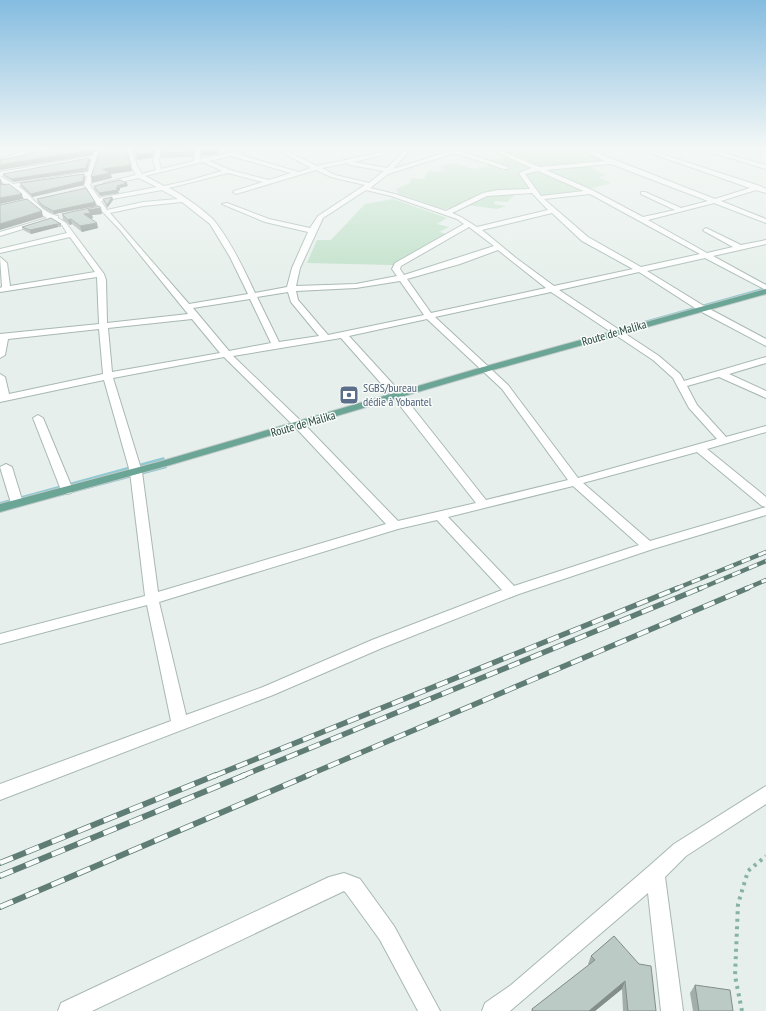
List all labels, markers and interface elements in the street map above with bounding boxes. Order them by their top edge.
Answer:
street label: Route de Malika [580,316,648,349]
place label: SGBS/bureau dédie à Yobantel [363,380,432,409]
bank icon: SGBS/bureau dédie à Yobantel [338,384,360,406]
street label: Route de Malika [269,407,337,440]

